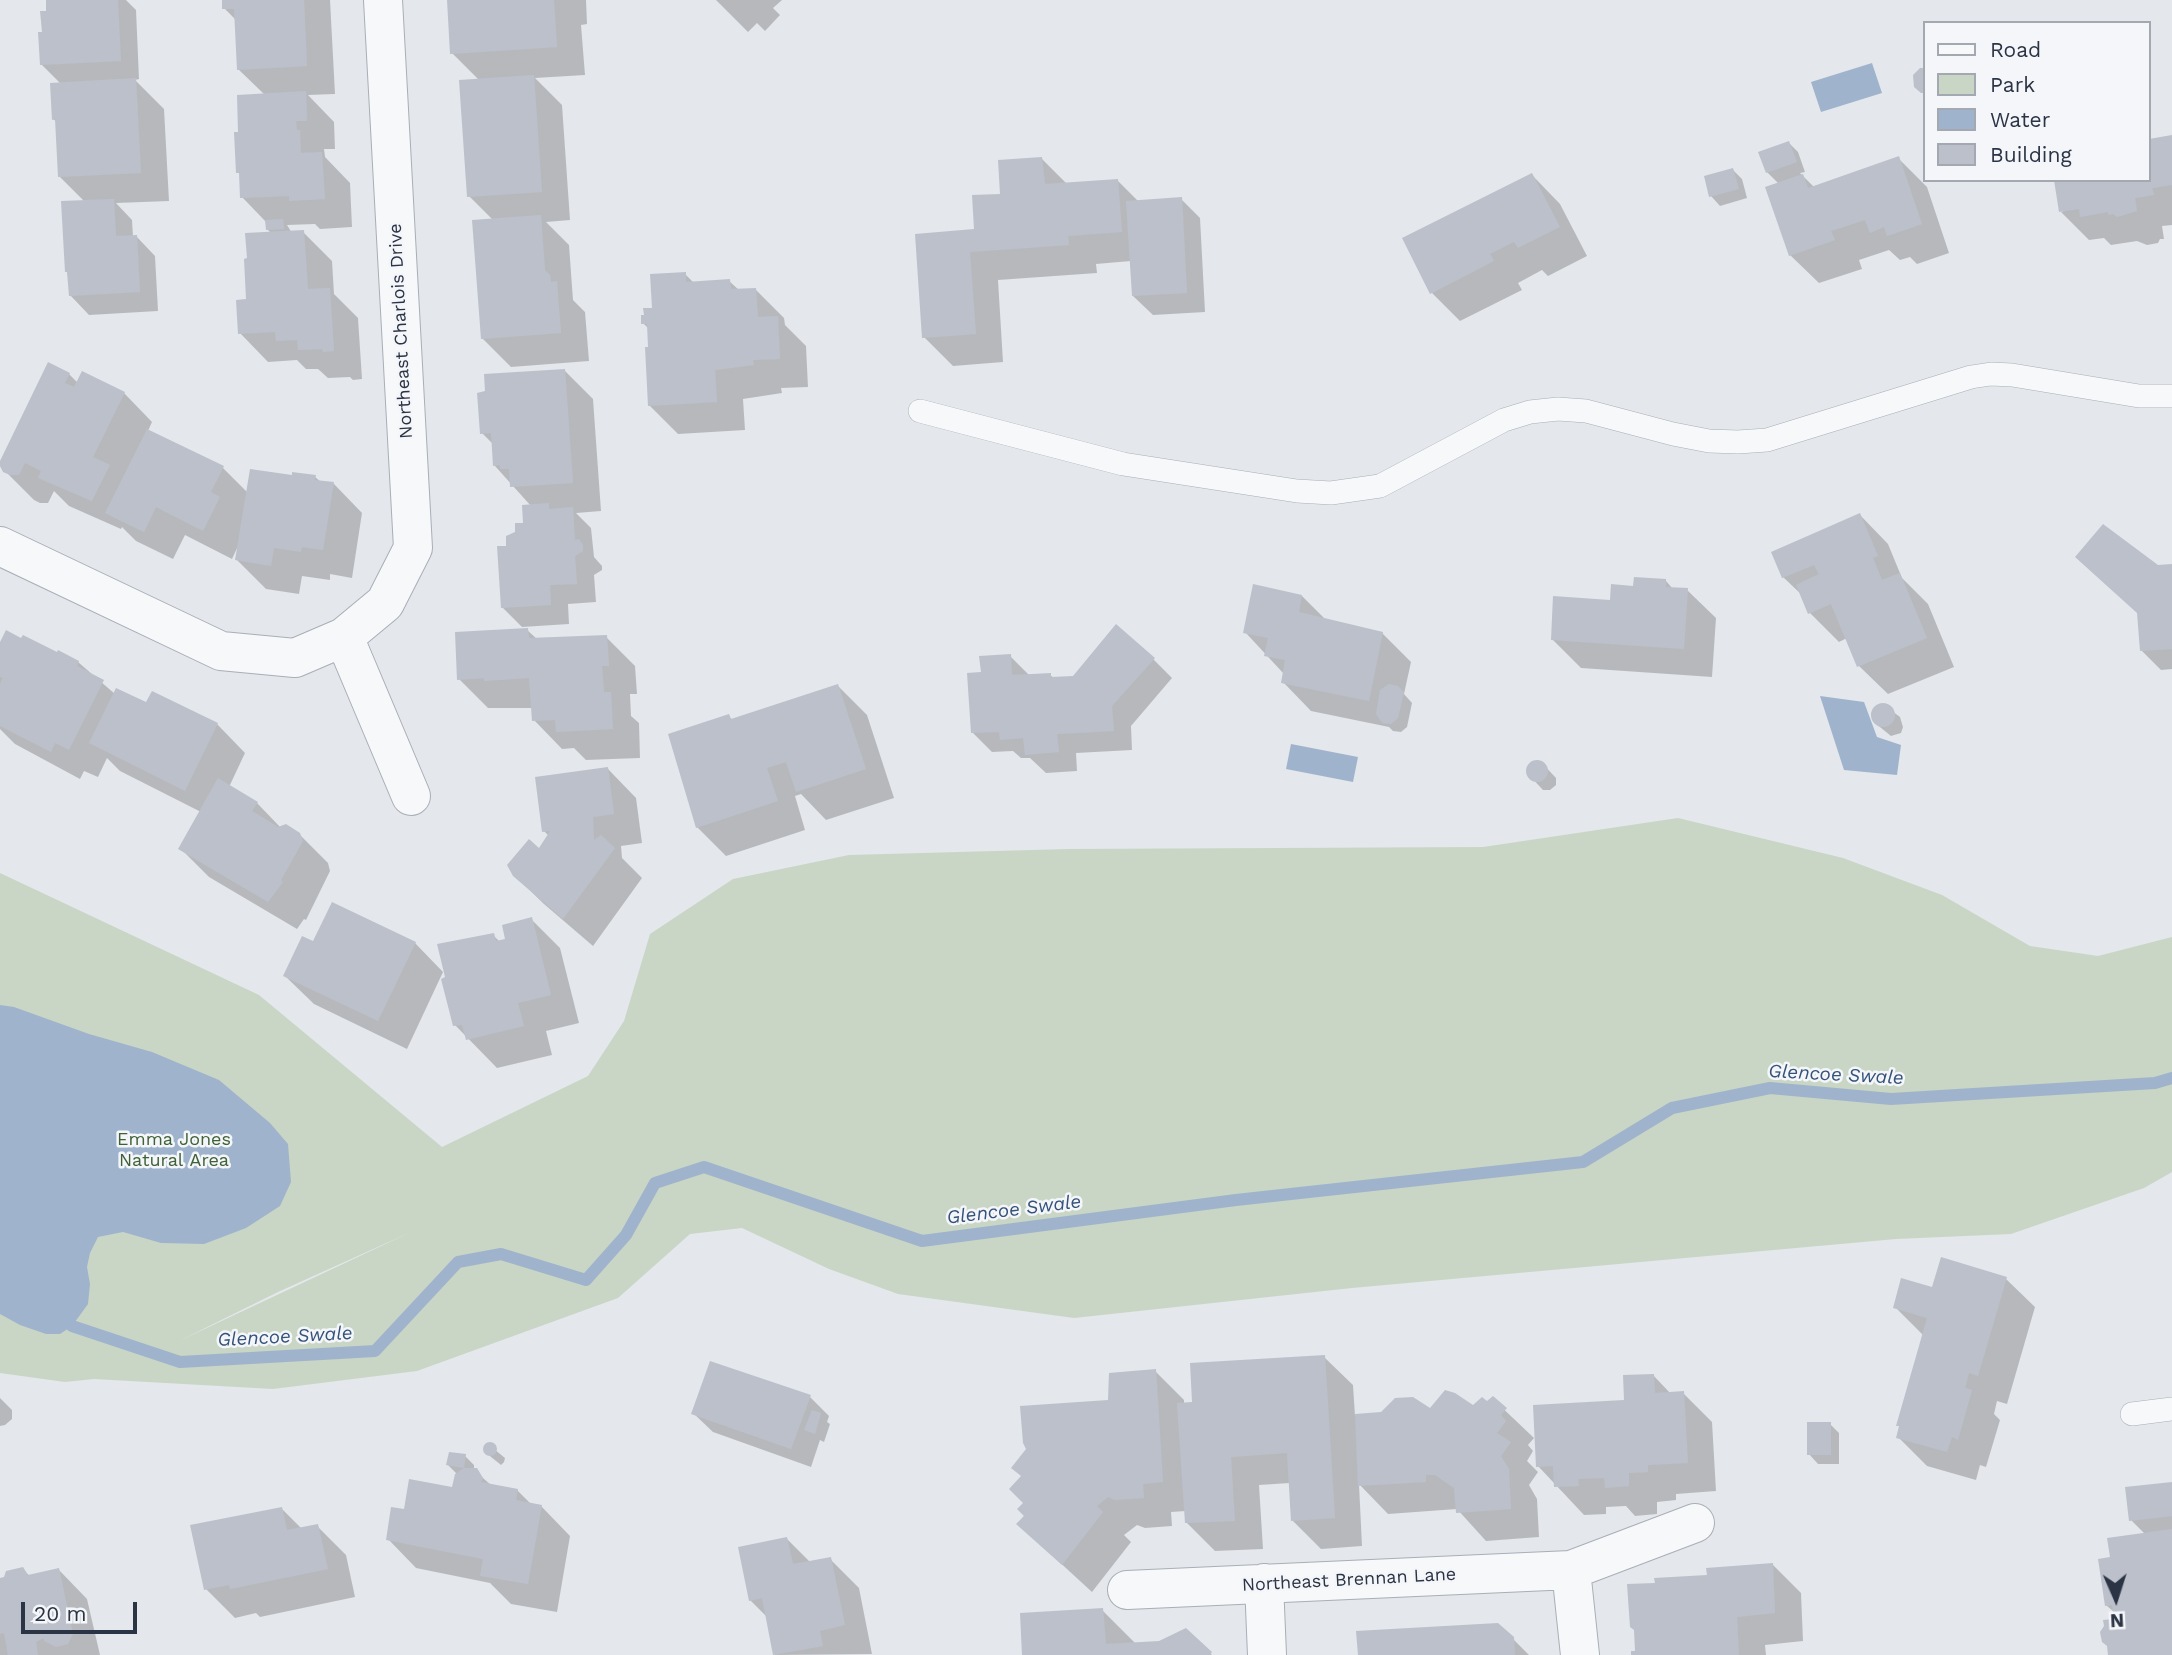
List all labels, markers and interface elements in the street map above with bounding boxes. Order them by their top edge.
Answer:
legend [1924,21,2151,182]
text: Road [1990,37,2041,62]
text: Park [1990,72,2035,97]
text: Water [1990,107,2050,132]
text: Building [1990,142,2072,167]
street label: Northeast Charlois Drive [385,223,417,439]
water label: Glencoe Swale [1768,1060,1904,1090]
park label: Emma Jones Natural Area [117,1129,231,1172]
water label: Glencoe Swale [945,1190,1083,1230]
water label: Glencoe Swale [217,1322,353,1352]
street label: Northeast Brennan Lane [1241,1564,1457,1596]
north arrow [2081,1564,2151,1634]
scale bar [24,1588,140,1632]
text: 20 m [34,1601,86,1626]
text: N [2109,1609,2125,1632]

